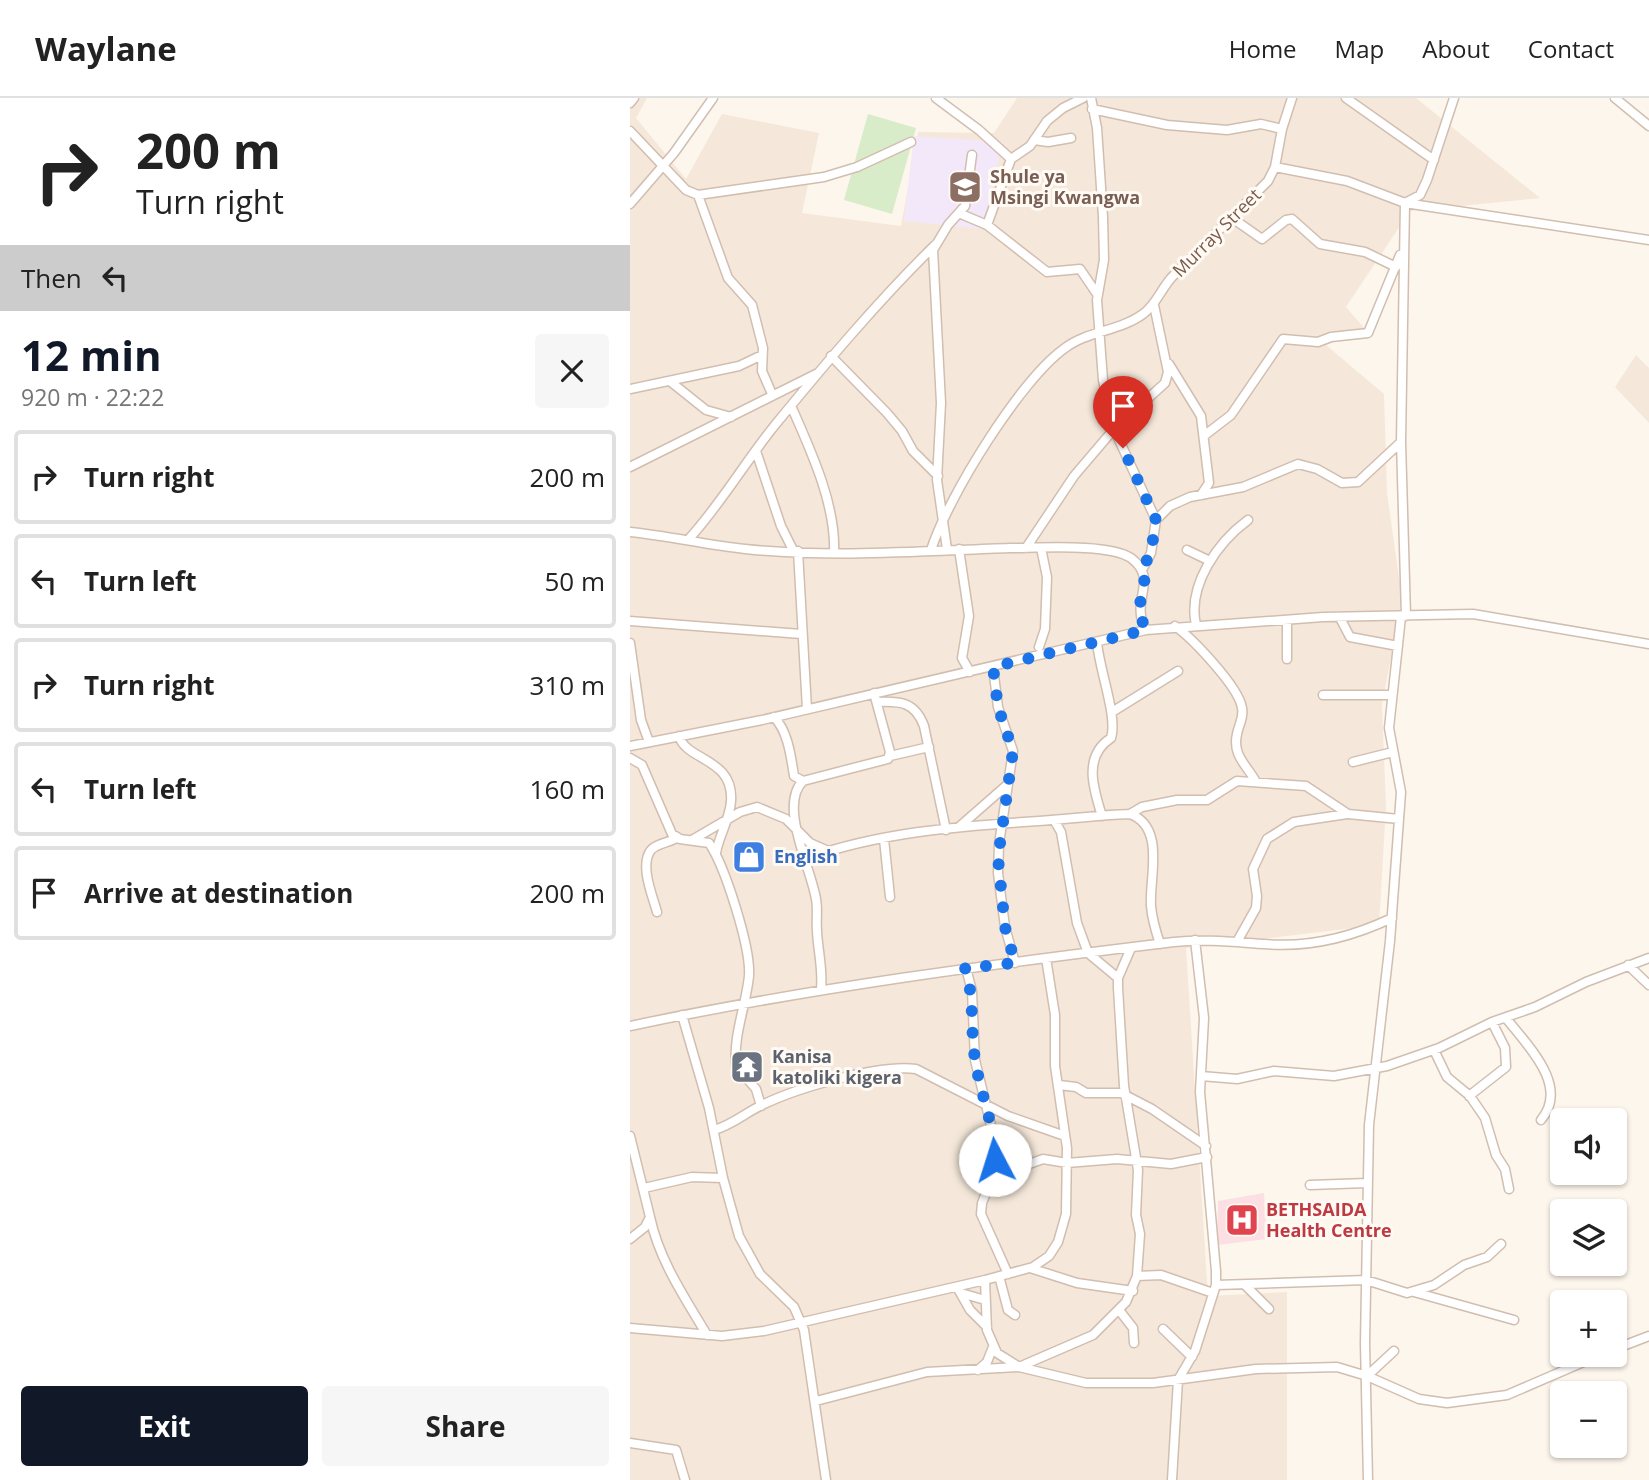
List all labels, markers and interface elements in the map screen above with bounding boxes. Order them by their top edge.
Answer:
text: Waylane [35,26,177,71]
text: Home [1229,32,1297,65]
text: Map [1335,32,1384,65]
text: About [1422,32,1490,65]
text: Contact [1528,32,1614,65]
text: 200 m [136,117,281,183]
icon: right [21,126,112,217]
place label: Shule ya Msingi Kwangwa [990,164,1140,209]
school or university icon: Shule ya Msingi Kwangwa [946,168,984,206]
text: Turn right [136,180,284,223]
street label: Murray Street [1167,183,1266,282]
icon: left [96,259,134,297]
text: Then [21,260,82,296]
text: 12 min [21,326,162,383]
button: close [535,334,609,408]
pin [1093,376,1153,448]
text: 920 m · 22:22 [21,381,164,413]
icon: arrive [1104,387,1142,425]
icon: right [25,458,63,496]
text: Turn right [84,459,215,495]
text: 200 m [530,459,605,495]
icon: left [25,562,63,600]
text: Turn left [84,563,196,599]
text: 50 m [544,563,605,599]
icon: right [25,666,63,704]
text: Turn right [84,667,215,703]
text: 310 m [530,667,605,703]
icon: left [25,770,63,808]
text: Turn left [84,771,196,807]
text: 160 m [530,771,605,807]
shop icon: English [730,838,768,876]
place label: English [774,844,838,868]
icon: arrive [25,874,63,912]
text: Arrive at destination [84,875,353,911]
text: 200 m [530,875,605,911]
place label: Kanisa katoliki kigera [772,1044,902,1089]
temple icon: Kanisa katoliki kigera [728,1048,766,1086]
map controls [1550,1108,1627,1458]
button: sound [1550,1108,1627,1185]
position arrow [958,1123,1032,1197]
place label: BETHSAIDA Health Centre [1266,1197,1392,1242]
button: layers [1550,1199,1627,1276]
hospital icon: BETHSAIDA Health Centre [1223,1201,1261,1239]
button: + [1550,1290,1627,1367]
button: − [1550,1381,1627,1458]
button: Exit [21,1386,308,1466]
button: Share [322,1386,609,1466]

